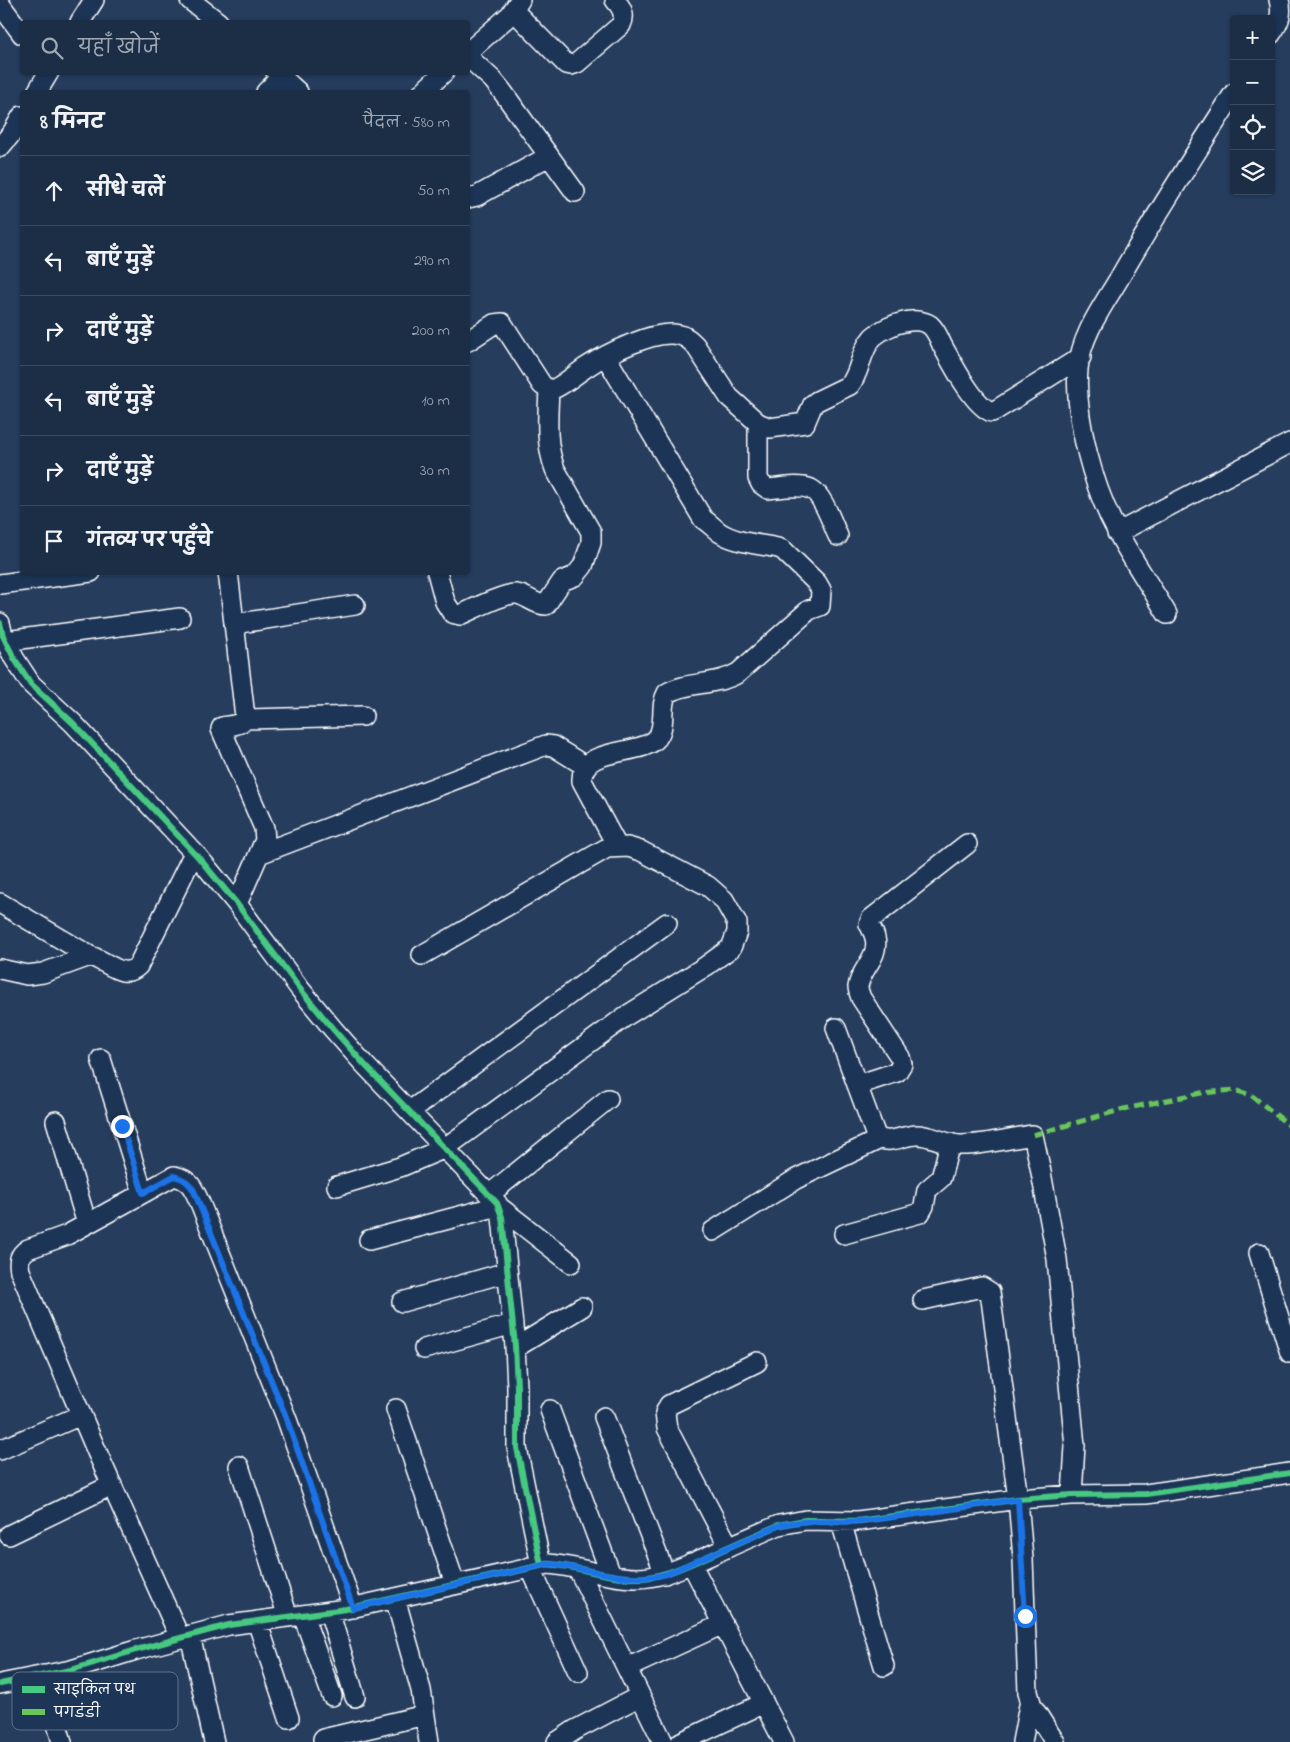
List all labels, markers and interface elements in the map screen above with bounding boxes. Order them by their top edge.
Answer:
map controls [1230,15,1275,195]
button: + [1230,15,1275,60]
search box [20,20,470,75]
icon: search [38,34,66,62]
text: यहाँ खोजें [78,35,160,62]
button: − [1230,60,1275,105]
button: locate [1230,105,1275,150]
text: 8 मिनट [40,108,104,138]
text: पैदल · 580 m [363,111,450,135]
button: layers [1230,150,1275,195]
icon: ahead [40,177,68,205]
text: सीधे चलें [87,178,165,205]
text: 50 m [418,179,450,203]
icon: left [40,247,68,275]
text: बाएँ मुड़ें [87,248,154,275]
text: 290 m [414,249,450,273]
icon: right [40,317,68,345]
text: दाएँ मुड़ें [87,318,153,345]
text: 200 m [412,319,450,343]
icon: left [40,387,68,415]
text: बाएँ मुड़ें [87,388,154,415]
text: 10 m [422,389,450,413]
icon: right [40,457,68,485]
text: दाएँ मुड़ें [87,458,153,485]
text: 30 m [420,459,450,483]
icon: arrive [40,527,68,555]
text: गंतव्य पर पहुँचे [87,528,212,555]
route end [111,1115,134,1138]
route start [1014,1605,1037,1628]
legend [12,1672,178,1730]
text: साइकिल पथ [53,1678,136,1701]
text: पगडंडी [53,1701,101,1724]

